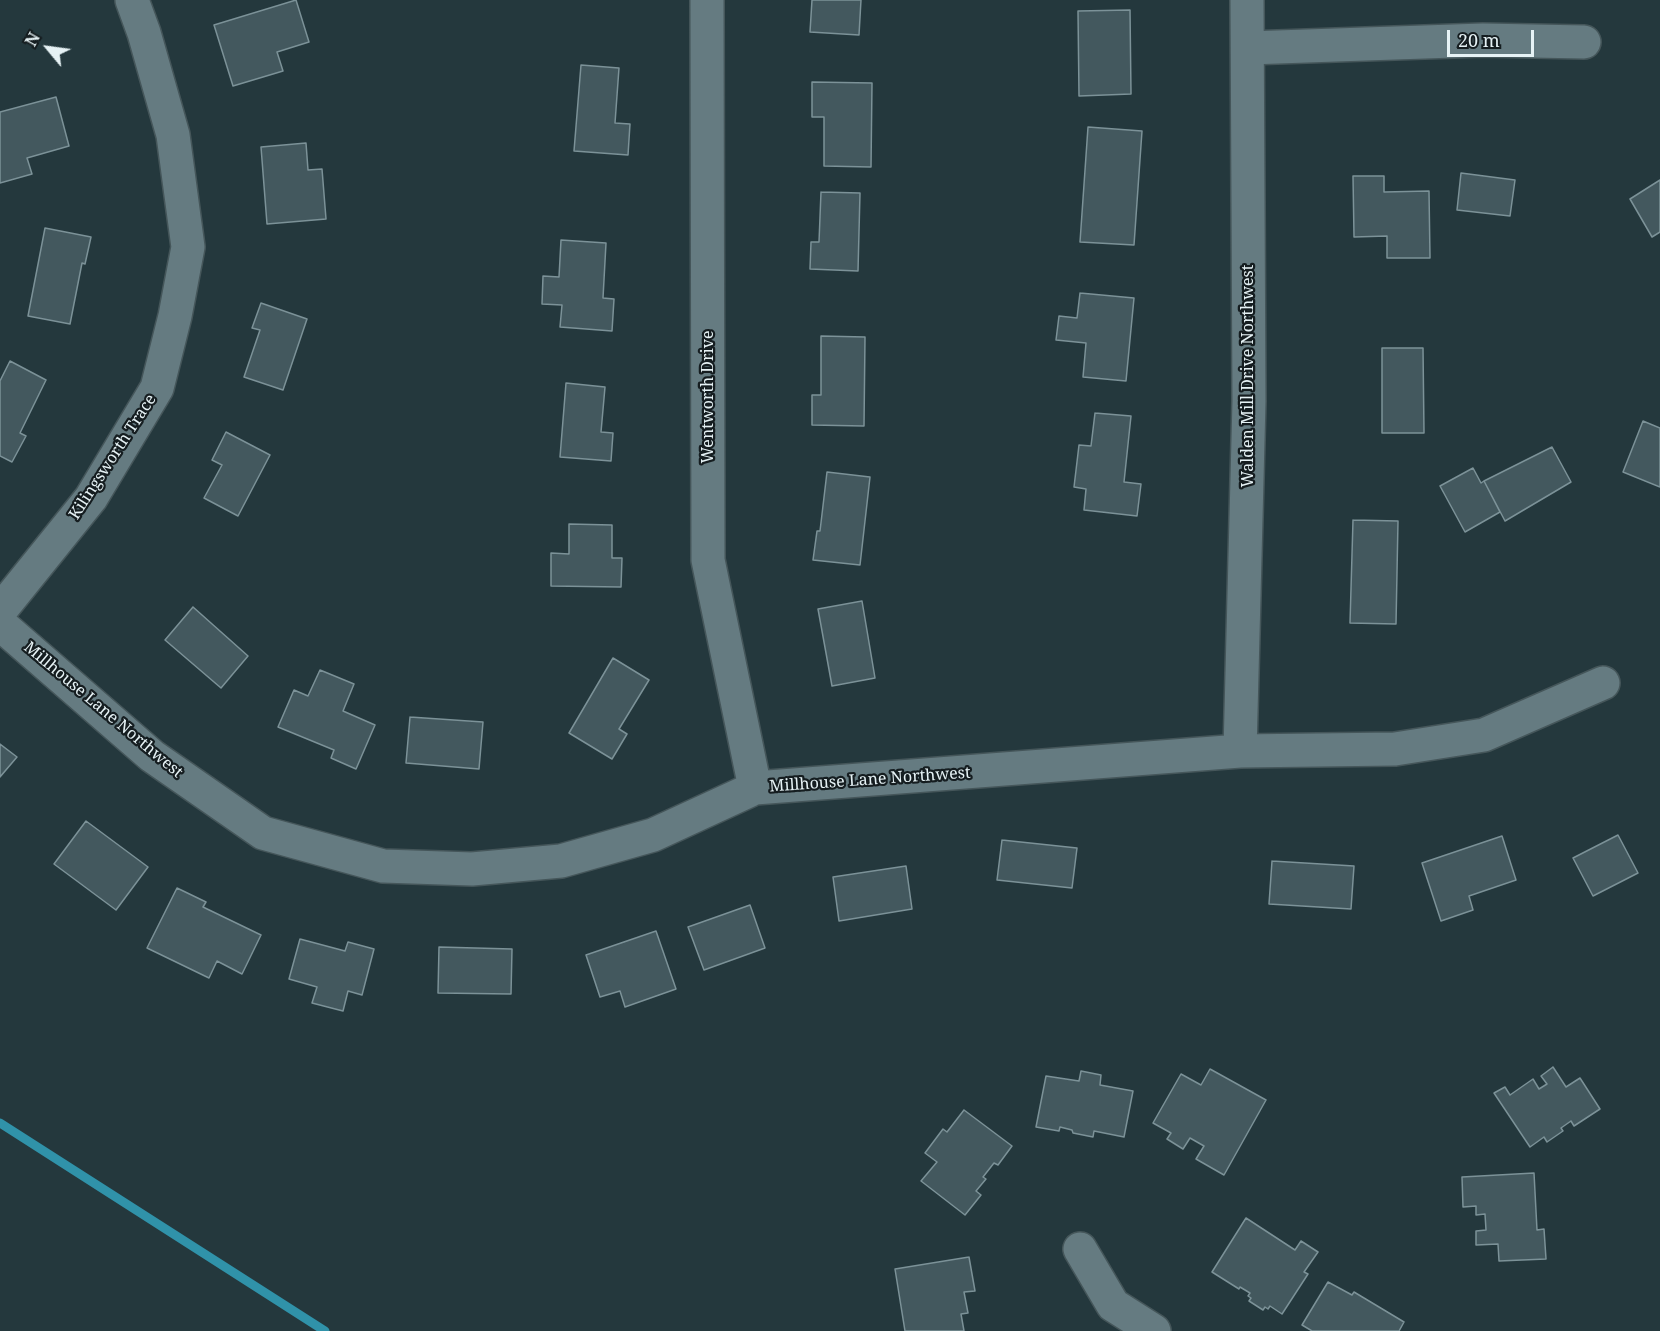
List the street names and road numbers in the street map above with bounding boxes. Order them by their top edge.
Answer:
street label: Walden Mill Drive Northwest [1238,265,1258,487]
street label: Wentworth Drive [698,331,718,463]
street label: Kilingsworth Trace [65,391,161,523]
street label: Millhouse Lane Northwest [20,638,186,782]
street label: Millhouse Lane Northwest [769,763,971,797]

